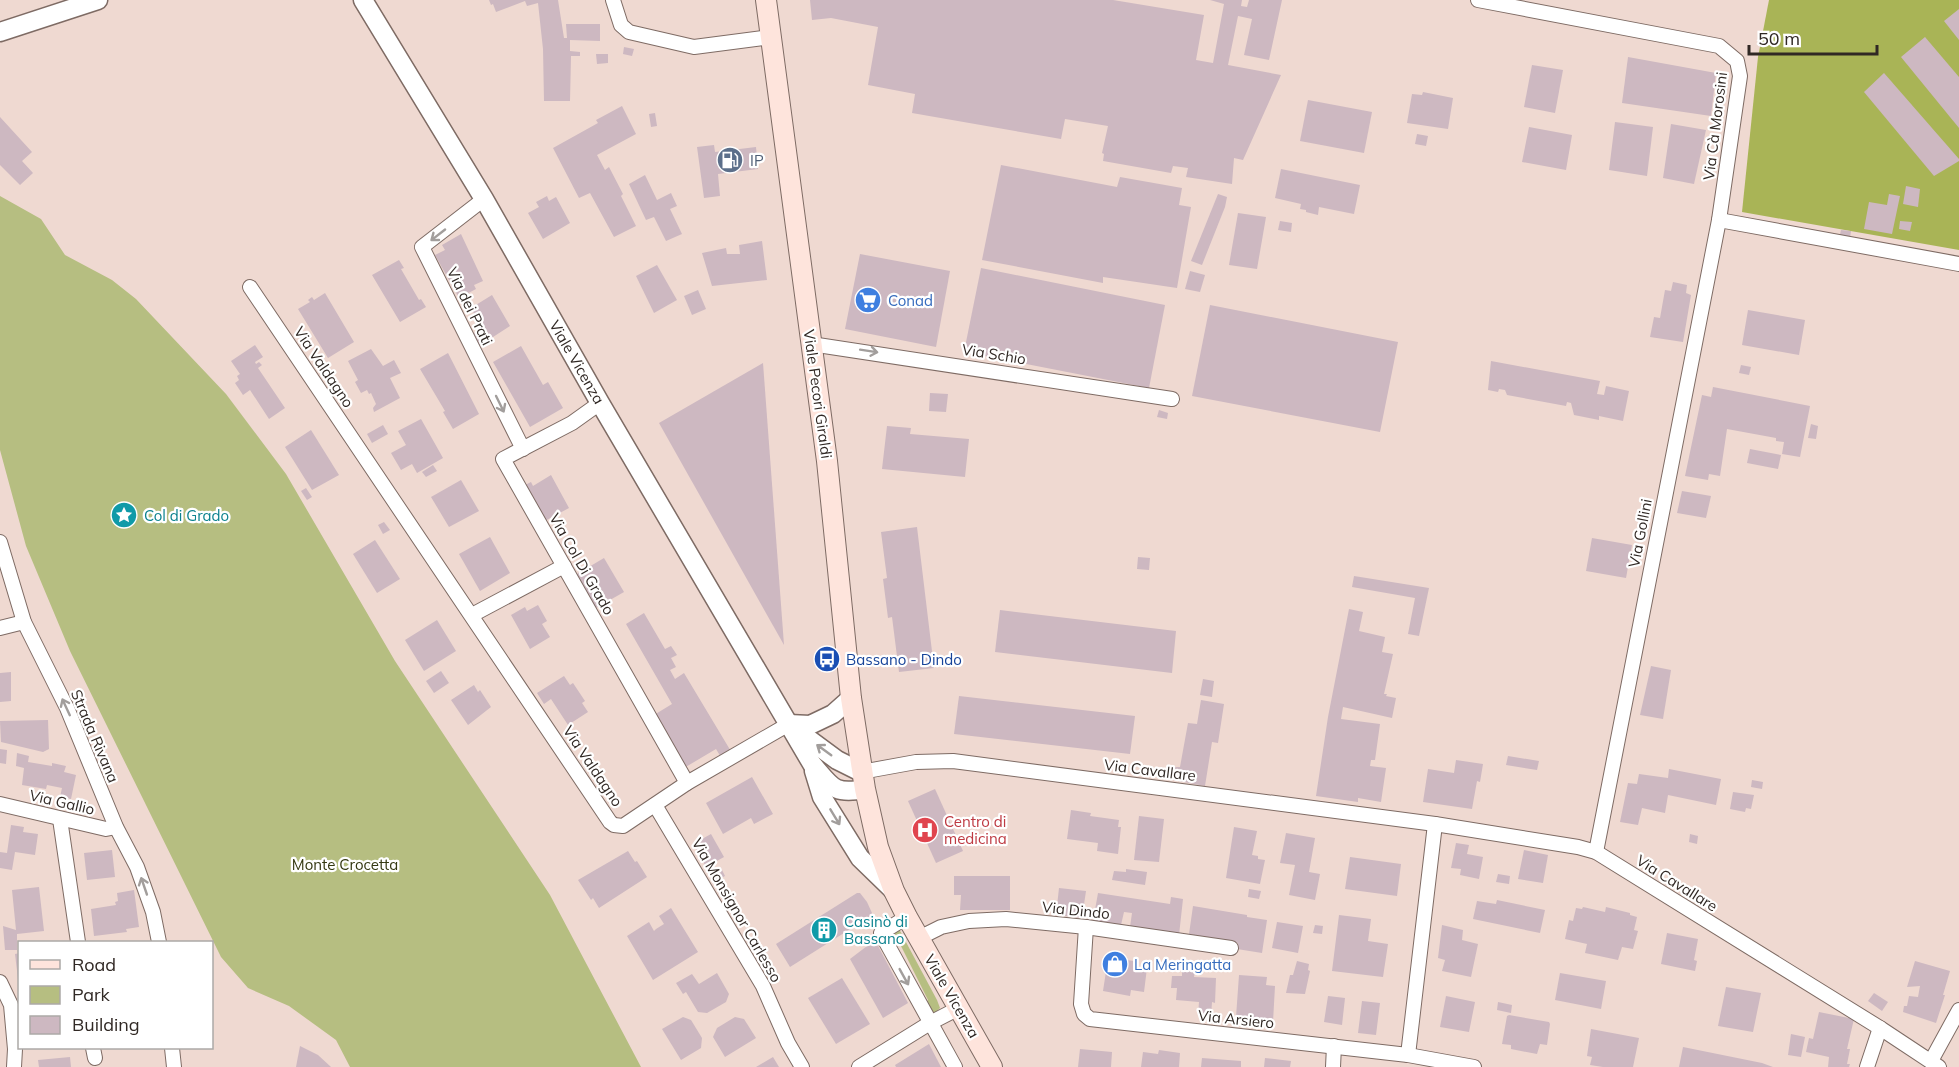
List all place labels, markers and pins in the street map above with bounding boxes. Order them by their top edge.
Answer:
fuel station icon: IP [715,145,745,175]
place label: IP [750,151,764,170]
supermarket icon: Conad [853,285,883,315]
place label: Conad [888,291,933,310]
place icon: Col di Grado [109,500,139,530]
place label: Col di Grado [144,506,229,525]
bus stop icon: Bassano - Dindo [812,644,842,674]
place label: Bassano - Dindo [846,650,962,669]
place label: Centro di medicina [944,812,1007,848]
hospital icon: Centro di medicina [910,815,940,845]
place label: Casinò di Bassano [844,912,908,948]
building icon: Casinò di Bassano [809,915,839,945]
shop icon: La Meringatta [1100,949,1130,979]
place label: La Meringatta [1134,955,1231,974]

